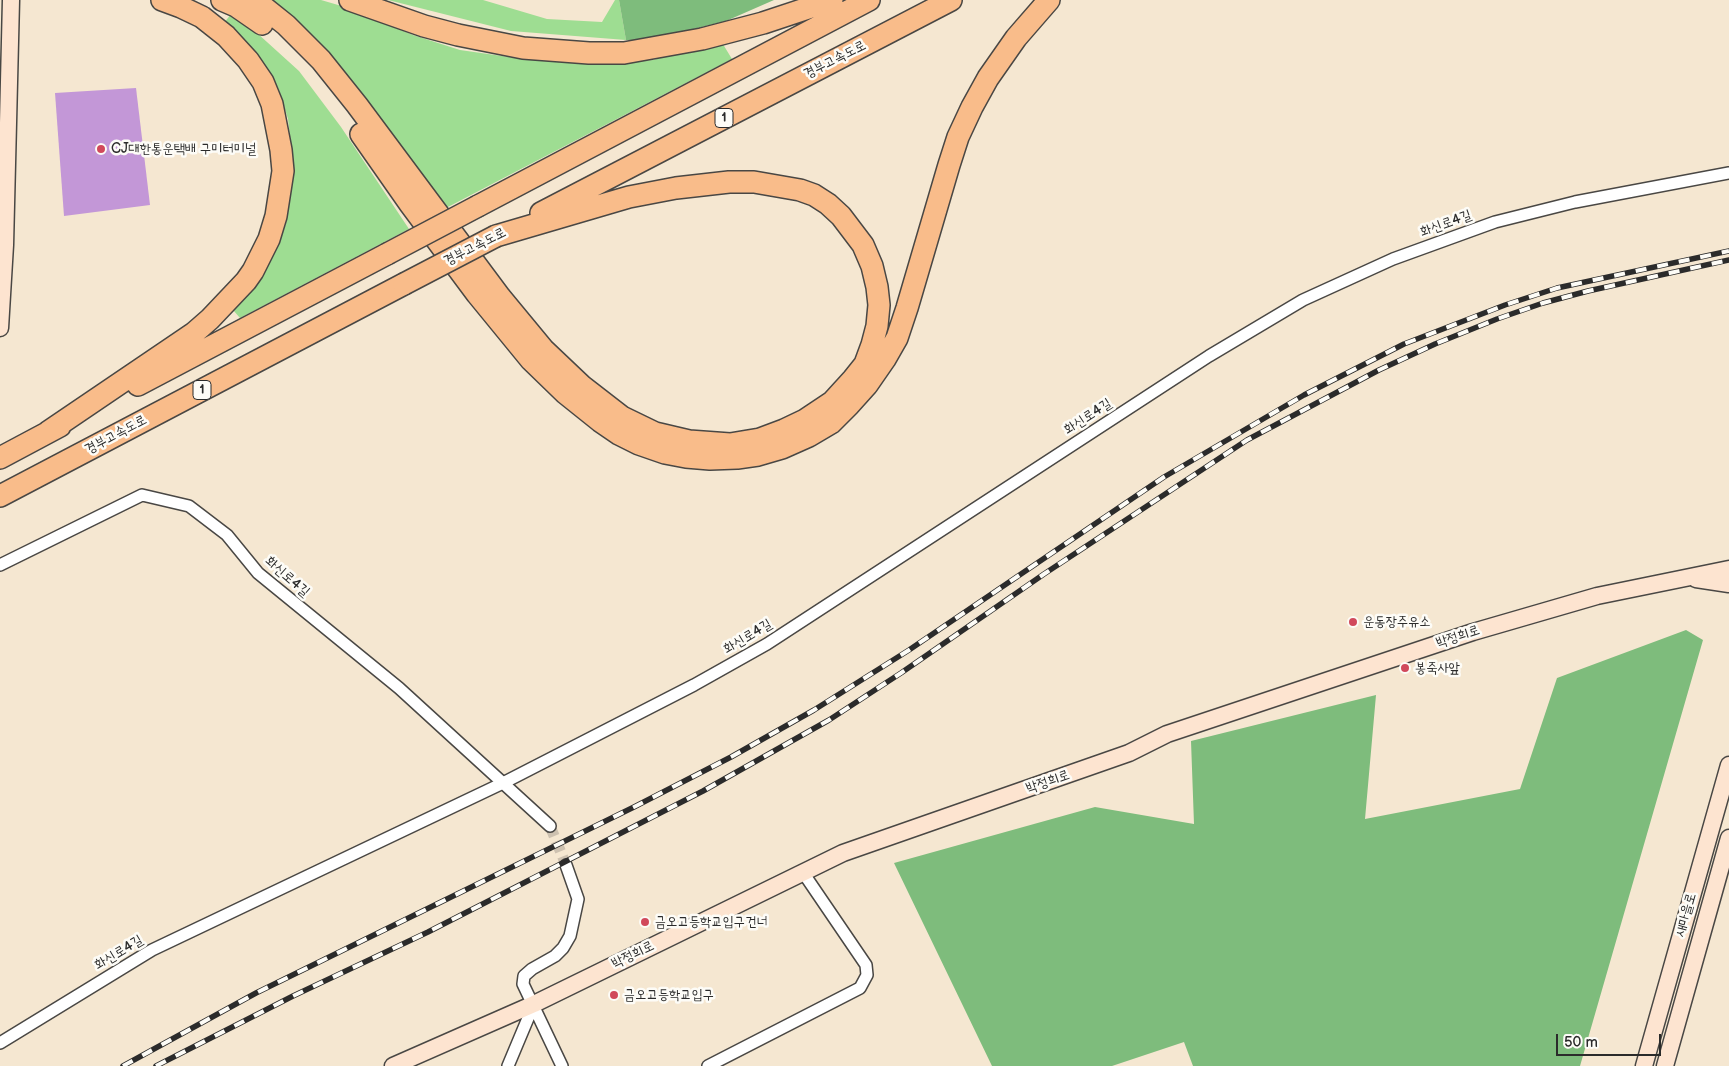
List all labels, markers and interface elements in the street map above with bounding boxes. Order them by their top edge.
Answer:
street label: 경부고속도로 [801,37,869,83]
road number: 1 [715,109,733,128]
place label: CJ대한통운택배 구미터미널 [111,141,256,157]
marker: CJ대한통운택배 구미터미널 [95,143,107,155]
street label: 화신로4길 [1418,207,1474,241]
street label: 경부고속도로 [441,224,509,270]
road number: 1 [193,380,211,400]
street label: 화신로4길 [1061,395,1115,439]
street label: 경부고속도로 [82,412,150,458]
street label: 화신로4길 [261,553,313,601]
place label: 운동장주유소 [1363,614,1431,630]
street label: 화신로4길 [721,616,775,658]
marker: 운동장주유소 [1347,616,1359,628]
street label: 박정희로 [1434,622,1482,652]
place label: 봉죽사앞 [1415,660,1460,676]
marker: 봉죽사앞 [1399,662,1411,674]
street label: 박정희로 [1024,767,1072,797]
street label: 새마을로 [1672,891,1700,939]
place label: 금오고등학교입구건너 [655,914,768,930]
marker: 금오고등학교입구건너 [639,916,651,928]
street label: 화신로4길 [92,932,146,974]
street label: 박정희로 [609,938,657,972]
place label: 금오고등학교입구 [624,987,714,1003]
marker: 금오고등학교입구 [608,989,620,1001]
scale bar [1559,1024,1664,1056]
text: 50 m [1564,1033,1598,1052]

